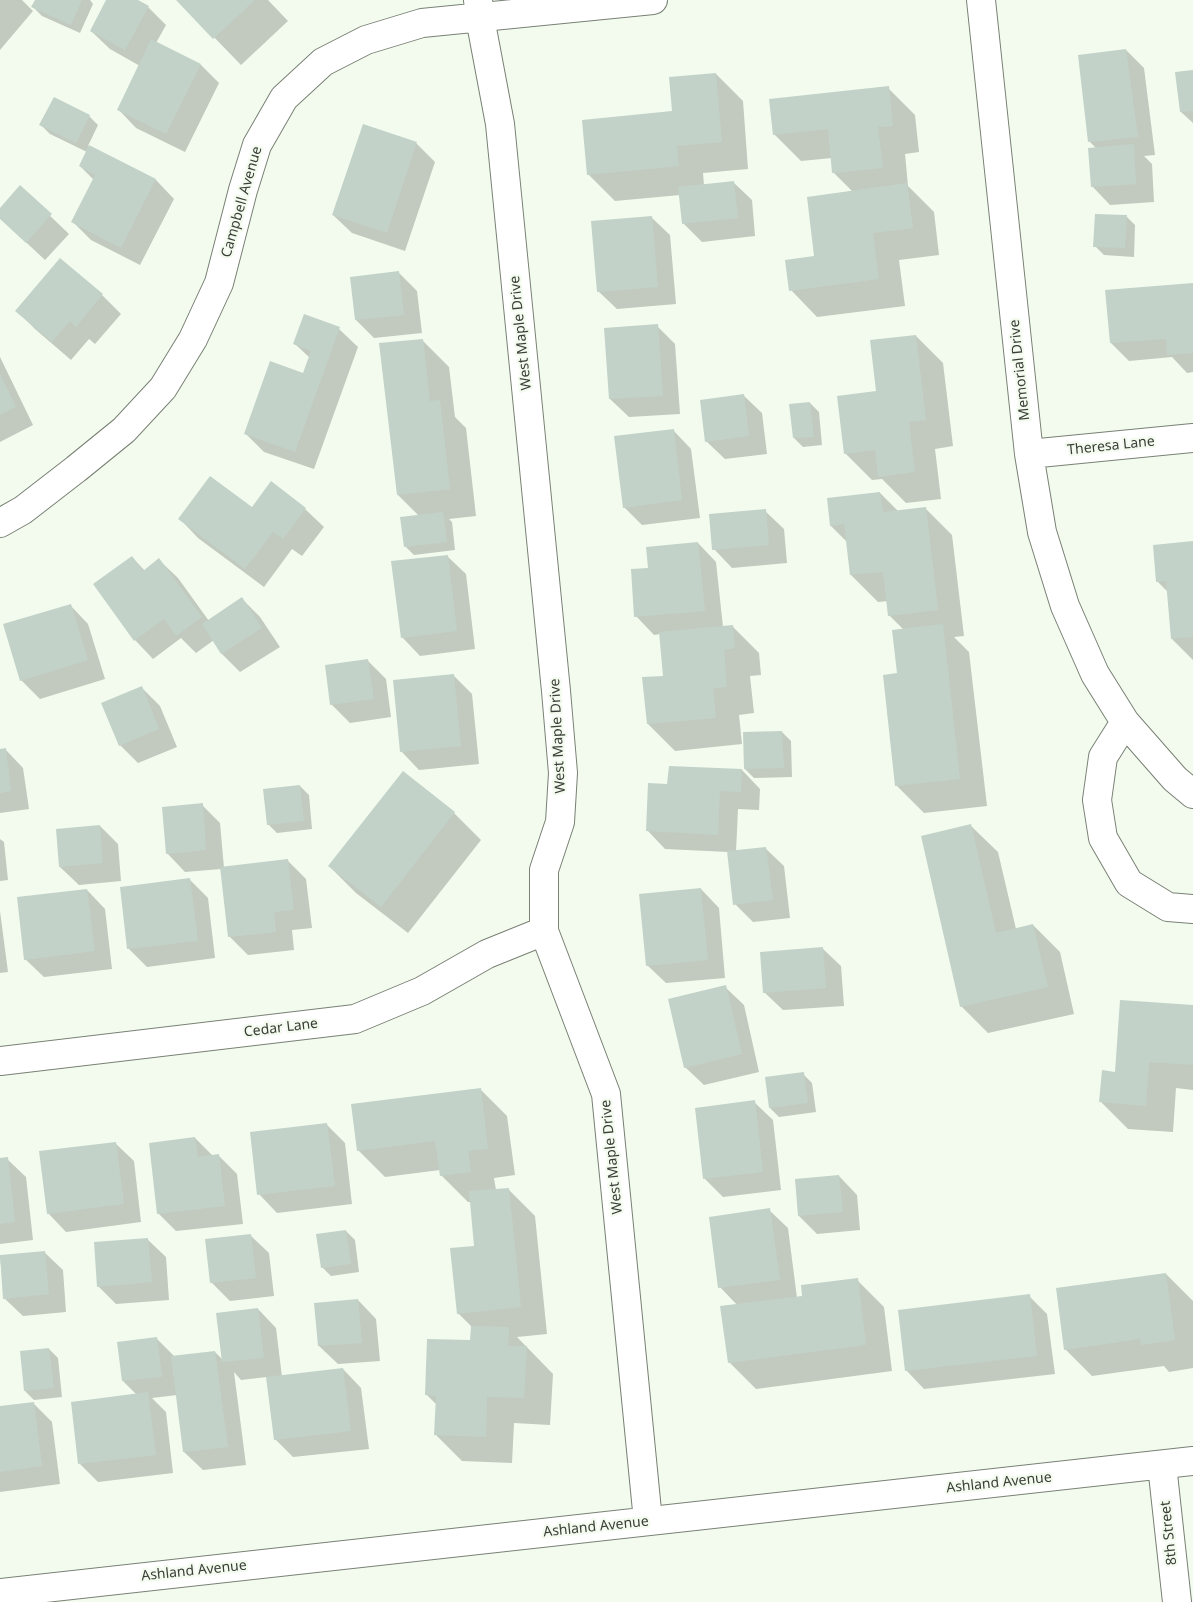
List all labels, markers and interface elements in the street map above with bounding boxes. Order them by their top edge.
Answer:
street label: Campbell Avenue [218,144,266,260]
street label: West Maple Drive [507,275,535,391]
street label: Memorial Drive [1006,319,1034,421]
street label: Theresa Lane [1067,433,1155,459]
street label: West Maple Drive [547,678,569,794]
street label: Cedar Lane [243,1015,319,1041]
street label: West Maple Drive [598,1099,626,1215]
street label: Ashland Avenue [945,1469,1053,1497]
street label: 8th Street [1157,1500,1181,1566]
street label: Ashland Avenue [542,1513,650,1541]
street label: Ashland Avenue [140,1557,248,1585]

